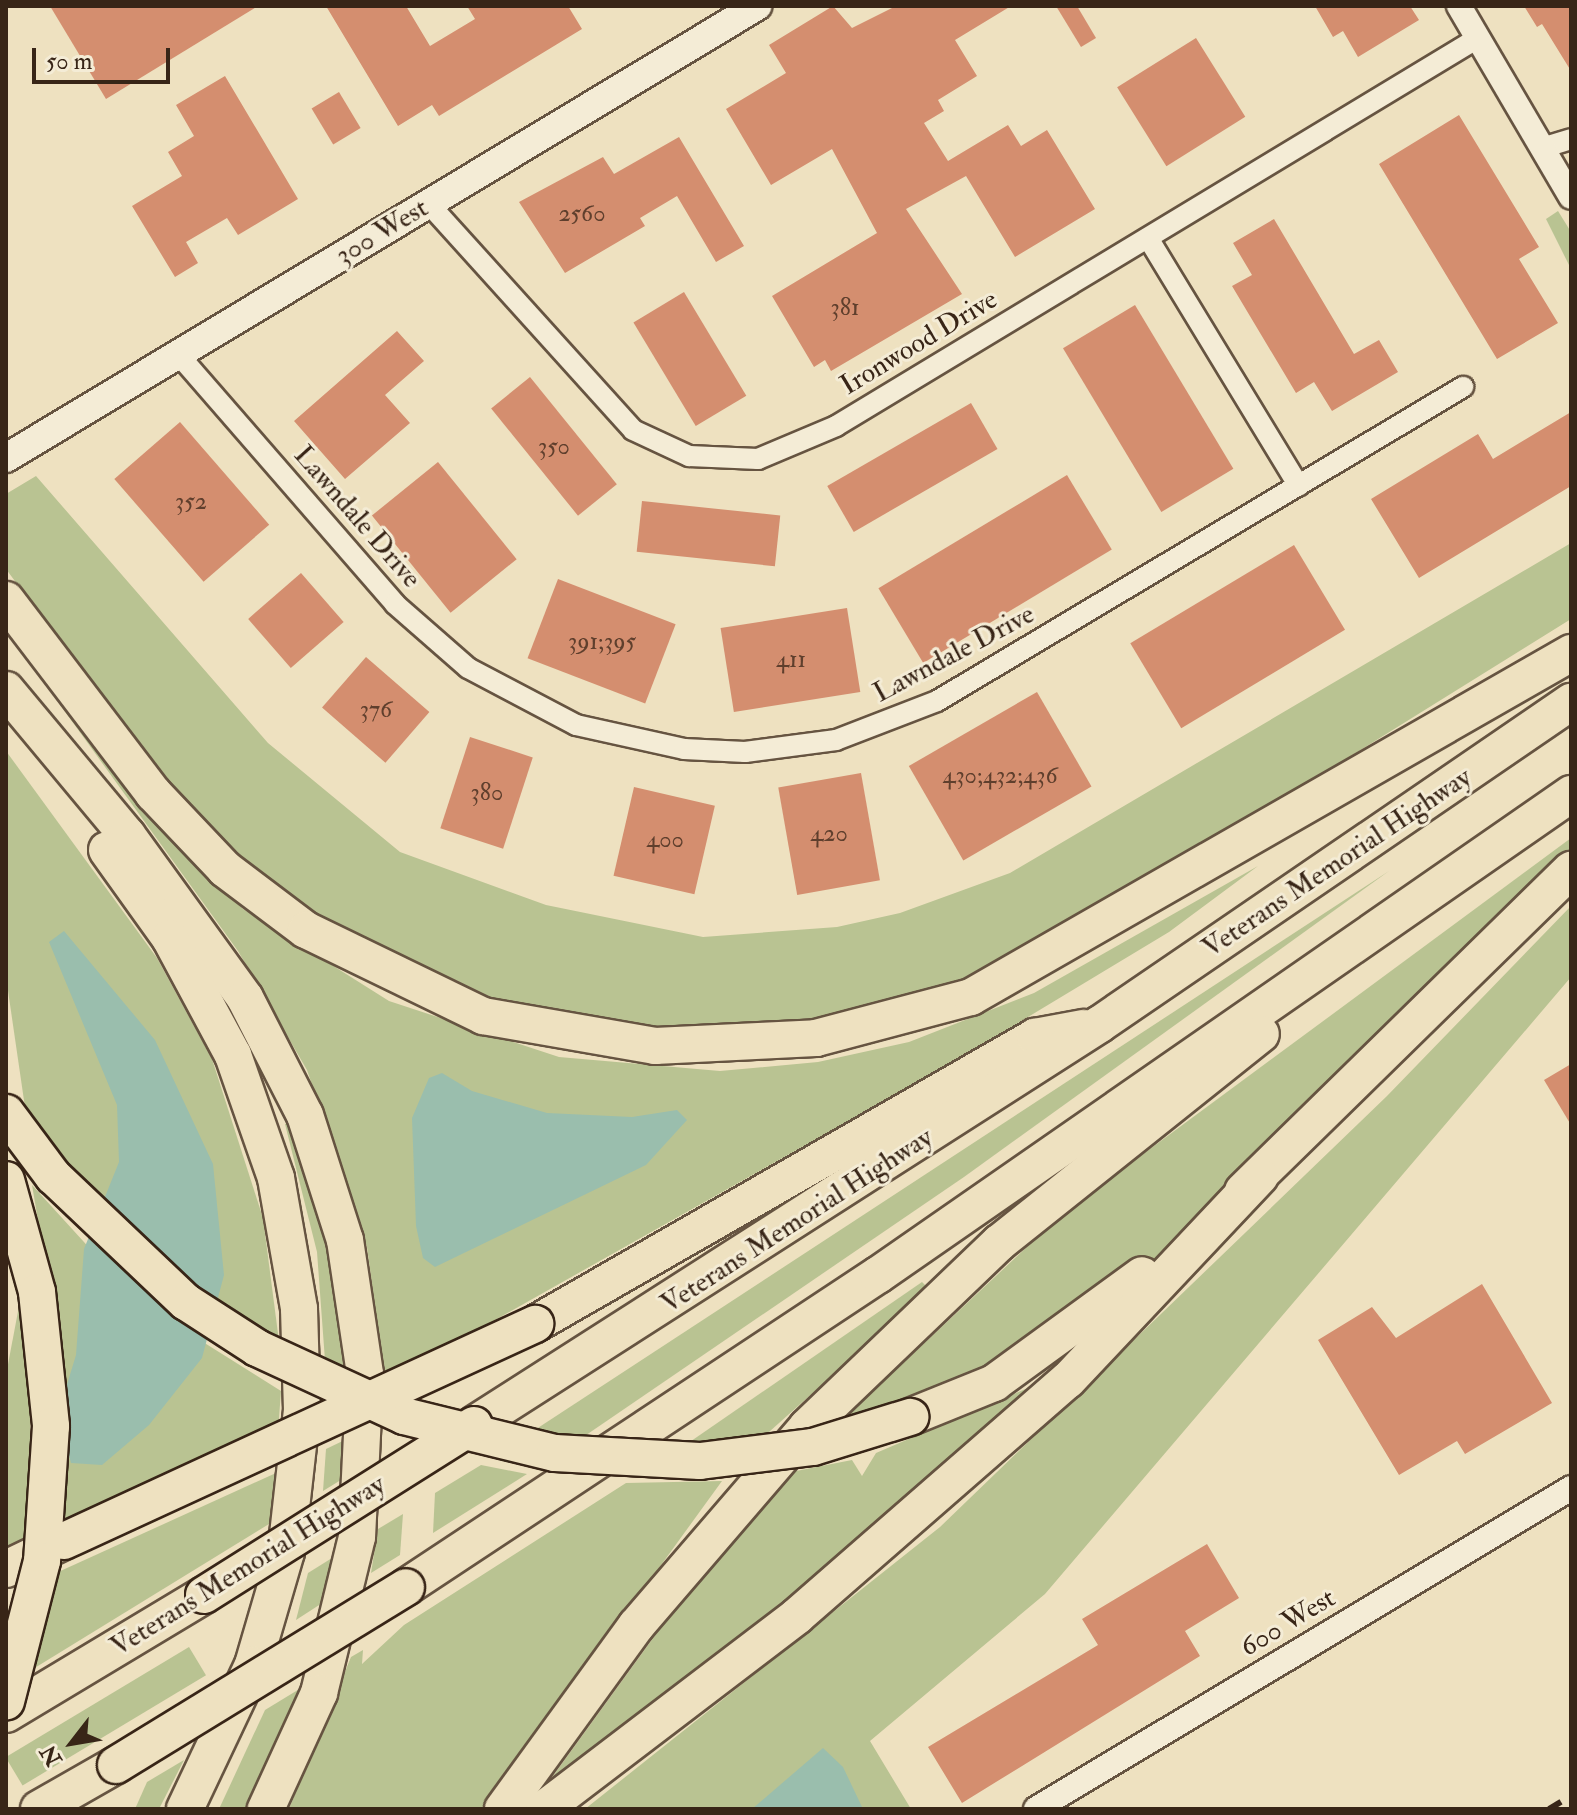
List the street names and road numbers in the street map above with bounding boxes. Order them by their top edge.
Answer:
street label: 300 West [330,191,434,273]
street label: Ironwood Drive [834,283,1004,403]
street label: Lawndale Drive [286,439,428,595]
street label: Lawndale Drive [868,598,1040,710]
street label: Veterans Memorial Highway [1196,760,1478,966]
street label: Veterans Memorial Highway [655,1121,939,1321]
street label: Veterans Memorial Highway [105,1468,391,1664]
street label: 600 West [1234,1582,1342,1664]

